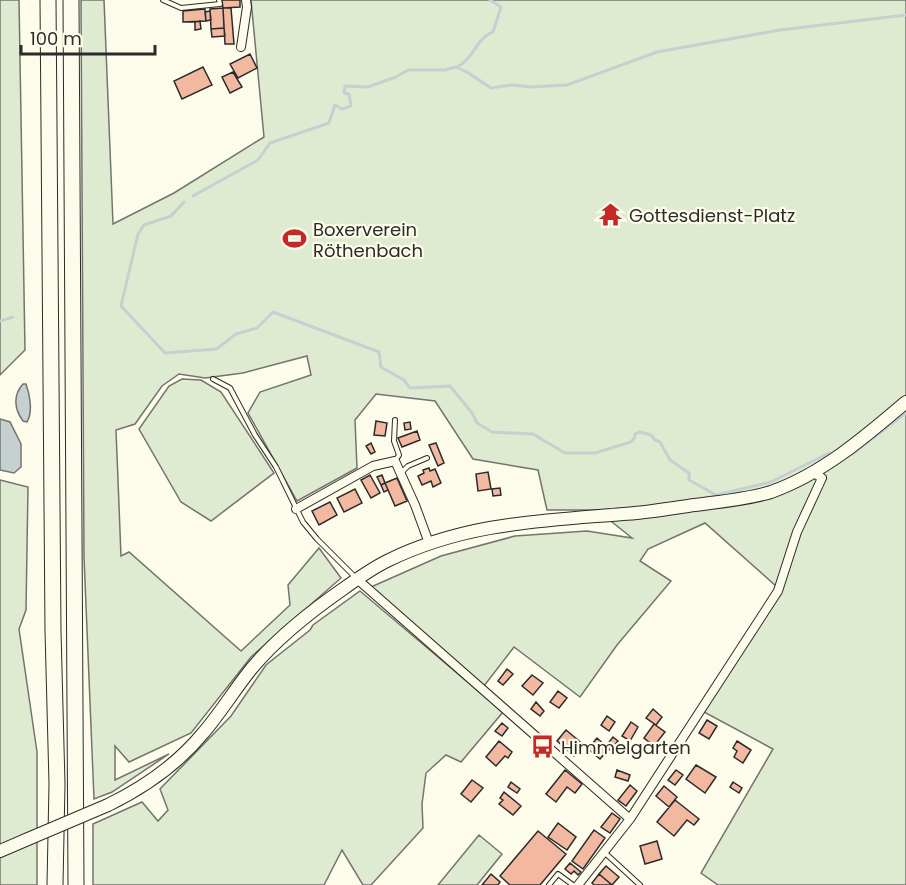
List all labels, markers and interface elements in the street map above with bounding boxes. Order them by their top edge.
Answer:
scale bar [21,18,154,56]
text: 100 m [30,26,82,51]
temple icon: Gottesdienst-Platz [598,202,624,228]
place label: Gottesdienst-Platz [629,203,795,228]
place label: Boxerverein Röthenbach [313,217,423,263]
sports icon: Boxerverein Röthenbach [282,226,308,252]
bus stop icon: Himmelgarten [530,734,556,760]
place label: Himmelgarten [561,735,691,760]

